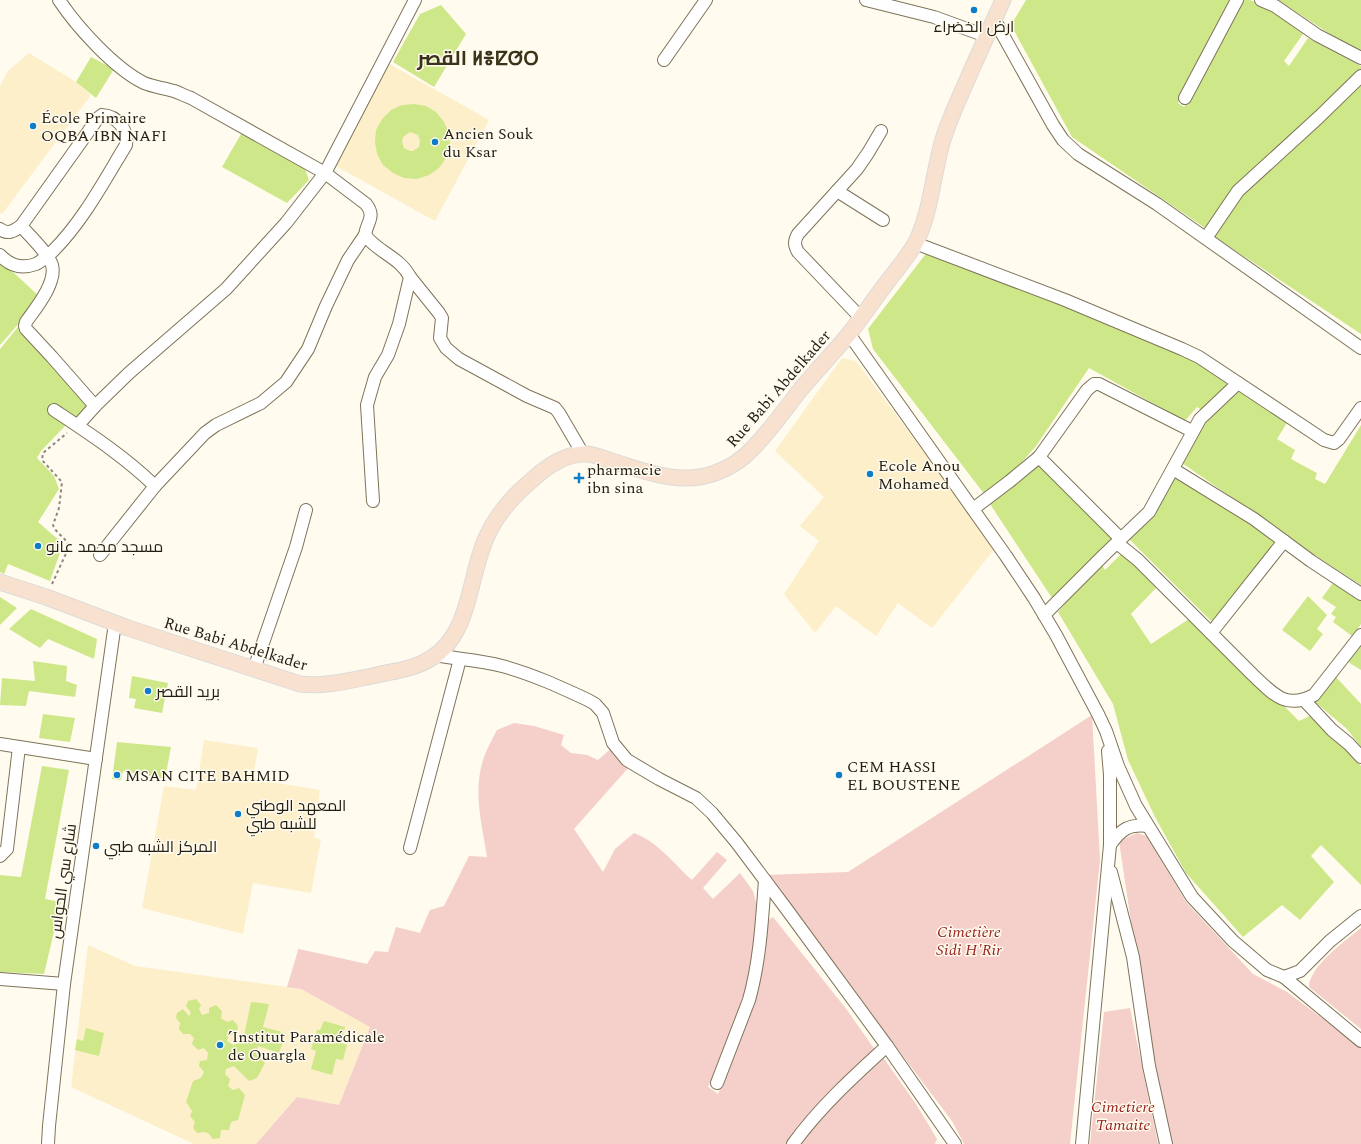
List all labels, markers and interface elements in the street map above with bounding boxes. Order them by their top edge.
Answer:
marker: ارض الخضراء [969,5,979,15]
place label: ارض الخضراء [934,15,1014,39]
district label: القصر ⵍⴻⵇⵚⵔ [416,44,539,74]
place label: École Primaire OQBA IBN NAFI [41,106,167,148]
marker: École Primaire OQBA IBN NAFI [28,121,38,131]
place label: Ancien Souk du Ksar [443,122,533,164]
marker: Ancien Souk du Ksar [430,137,440,147]
street label: Rue Babi Abdelkader [721,324,837,453]
place label: Ecole Anou Mohamed [878,454,960,496]
place label: pharmacie ibn sina [587,458,661,500]
marker: Ecole Anou Mohamed [865,469,875,479]
marker: pharmacie ibn sina [574,473,584,483]
place label: مسجد محمد عانو [46,535,163,559]
marker: مسجد محمد عانو [33,541,43,551]
street label: Rue Babi Abdelkader [161,611,311,677]
place label: بريد القصر [155,680,220,704]
marker: بريد القصر [143,686,153,696]
place label: CEM HASSI EL BOUSTENE [847,755,961,797]
place label: MSAN CITE BAHMID [125,764,290,788]
marker: MSAN CITE BAHMID [112,770,122,780]
marker: CEM HASSI EL BOUSTENE [834,770,844,780]
place label: المعهد الوطني للشبه طبي [246,794,346,837]
marker: المعهد الوطني للشبه طبي [233,809,243,819]
street label: شارع سي الحواس [43,822,83,940]
place label: المركز الشبه طبي [104,835,217,860]
marker: المركز الشبه طبي [91,841,101,851]
park label: Cimetière Sidi H'Rir [936,920,1002,962]
place label: ’Institut Paramédicale de Ouargla [228,1025,385,1067]
marker: ’Institut Paramédicale de Ouargla [215,1040,225,1050]
park label: Cimetiere Tamaite [1091,1095,1155,1137]

